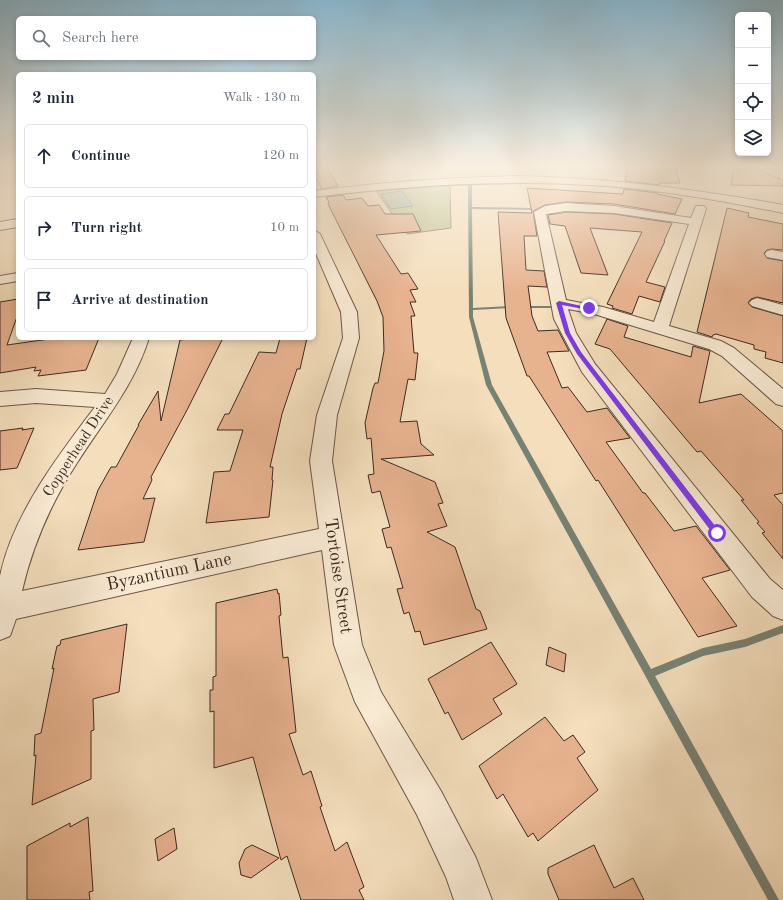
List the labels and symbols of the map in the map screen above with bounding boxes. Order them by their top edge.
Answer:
route end [580,299,598,317]
street label: Copperhead Drive [41,394,117,500]
street label: Tortoise Street [321,517,355,635]
route start [708,524,726,542]
street label: Byzantium Lane [105,550,233,594]

